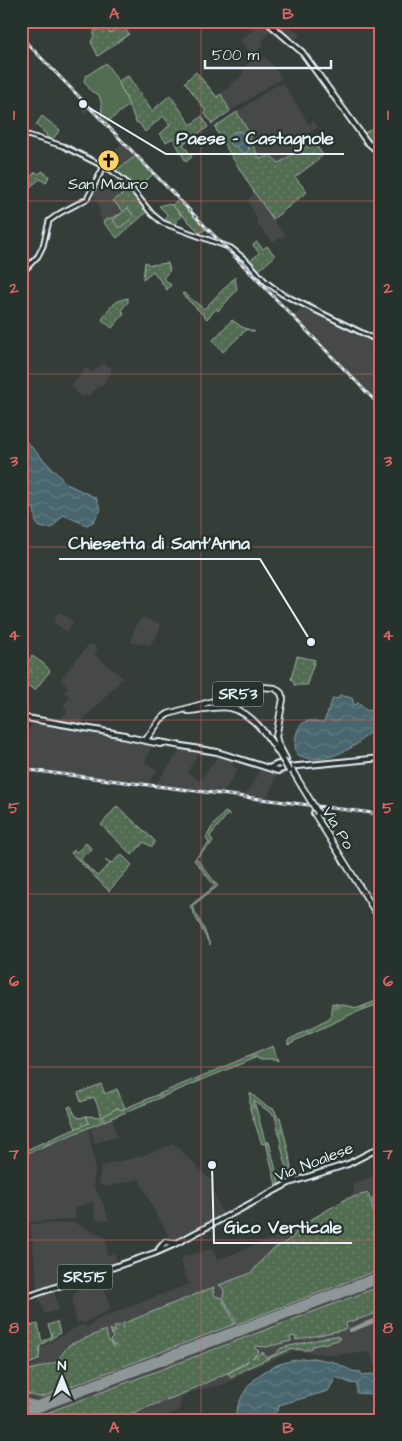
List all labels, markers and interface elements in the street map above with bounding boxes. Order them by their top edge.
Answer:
text: A [109,3,120,25]
text: B [282,3,294,25]
scale bar [205,38,331,70]
text: 500 m [212,45,260,66]
text: 1 [13,104,16,126]
text: 1 [387,104,390,126]
callout: Paese - Castagnole [166,121,344,154]
text: Paese - Castagnole [176,126,334,152]
church icon: San Mauro [96,148,120,172]
place label: San Mauro [68,173,148,195]
text: 2 [8,277,19,299]
text: 2 [382,277,393,299]
text: 3 [9,450,19,472]
text: 3 [383,450,393,472]
callout: Chiesetta di Sant'Anna [59,526,260,559]
text: Chiesetta di Sant'Anna [68,531,251,556]
text: 4 [9,624,20,646]
text: 4 [383,624,394,646]
road number: SR53 [213,682,263,706]
text: 5 [8,797,20,819]
text: 5 [382,797,394,819]
street label: Via Po [317,803,359,853]
text: 6 [9,970,19,992]
text: 6 [383,970,393,992]
street label: Via Noalese [272,1137,357,1187]
text: 7 [8,1143,19,1165]
text: 7 [382,1143,393,1165]
callout: Gico Verticale [214,1210,352,1243]
text: Gico Verticale [224,1215,342,1240]
road number: SR515 [58,1264,112,1290]
text: 8 [9,1317,20,1339]
text: 8 [383,1317,394,1339]
north arrow [38,1354,88,1404]
text: N [58,1356,67,1376]
text: A [109,1417,120,1439]
text: B [282,1417,294,1439]

